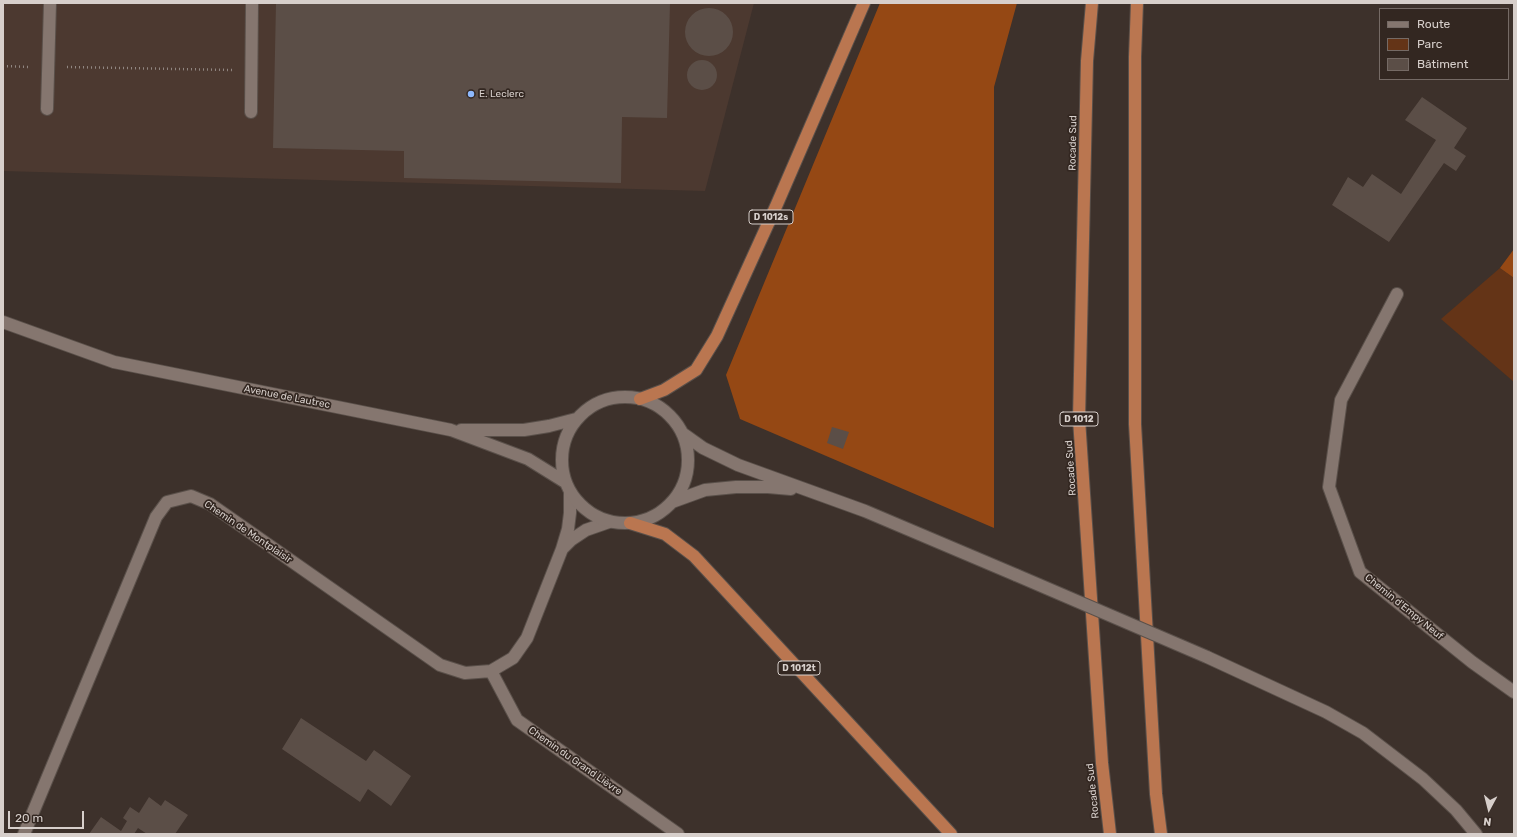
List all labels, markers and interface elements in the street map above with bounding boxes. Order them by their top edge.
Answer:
legend [1379,8,1509,80]
text: Route [1417,17,1450,31]
text: Parc [1417,37,1442,51]
text: Bâtiment [1417,57,1468,71]
place label: E. Leclerc [479,88,524,100]
marker: E. Leclerc [466,89,476,99]
street label: Rocade Sud [1067,115,1079,171]
road number: D 1012s [749,210,793,224]
street label: Avenue de Lautrec [243,383,331,411]
road number: D 1012 [1060,412,1098,426]
street label: Rocade Sud [1063,440,1079,496]
street label: Chemin de Montplaisir [202,498,294,566]
street label: Chemin d'Empy Neuf [1362,572,1446,642]
road number: D 1012t [778,661,820,675]
street label: Chemin du Grand Lièvre [526,724,624,798]
street label: Rocade Sud [1084,763,1102,819]
north arrow [1469,789,1509,829]
scale bar [10,803,86,829]
text: 20 m [15,811,43,825]
text: N [1483,814,1492,828]

